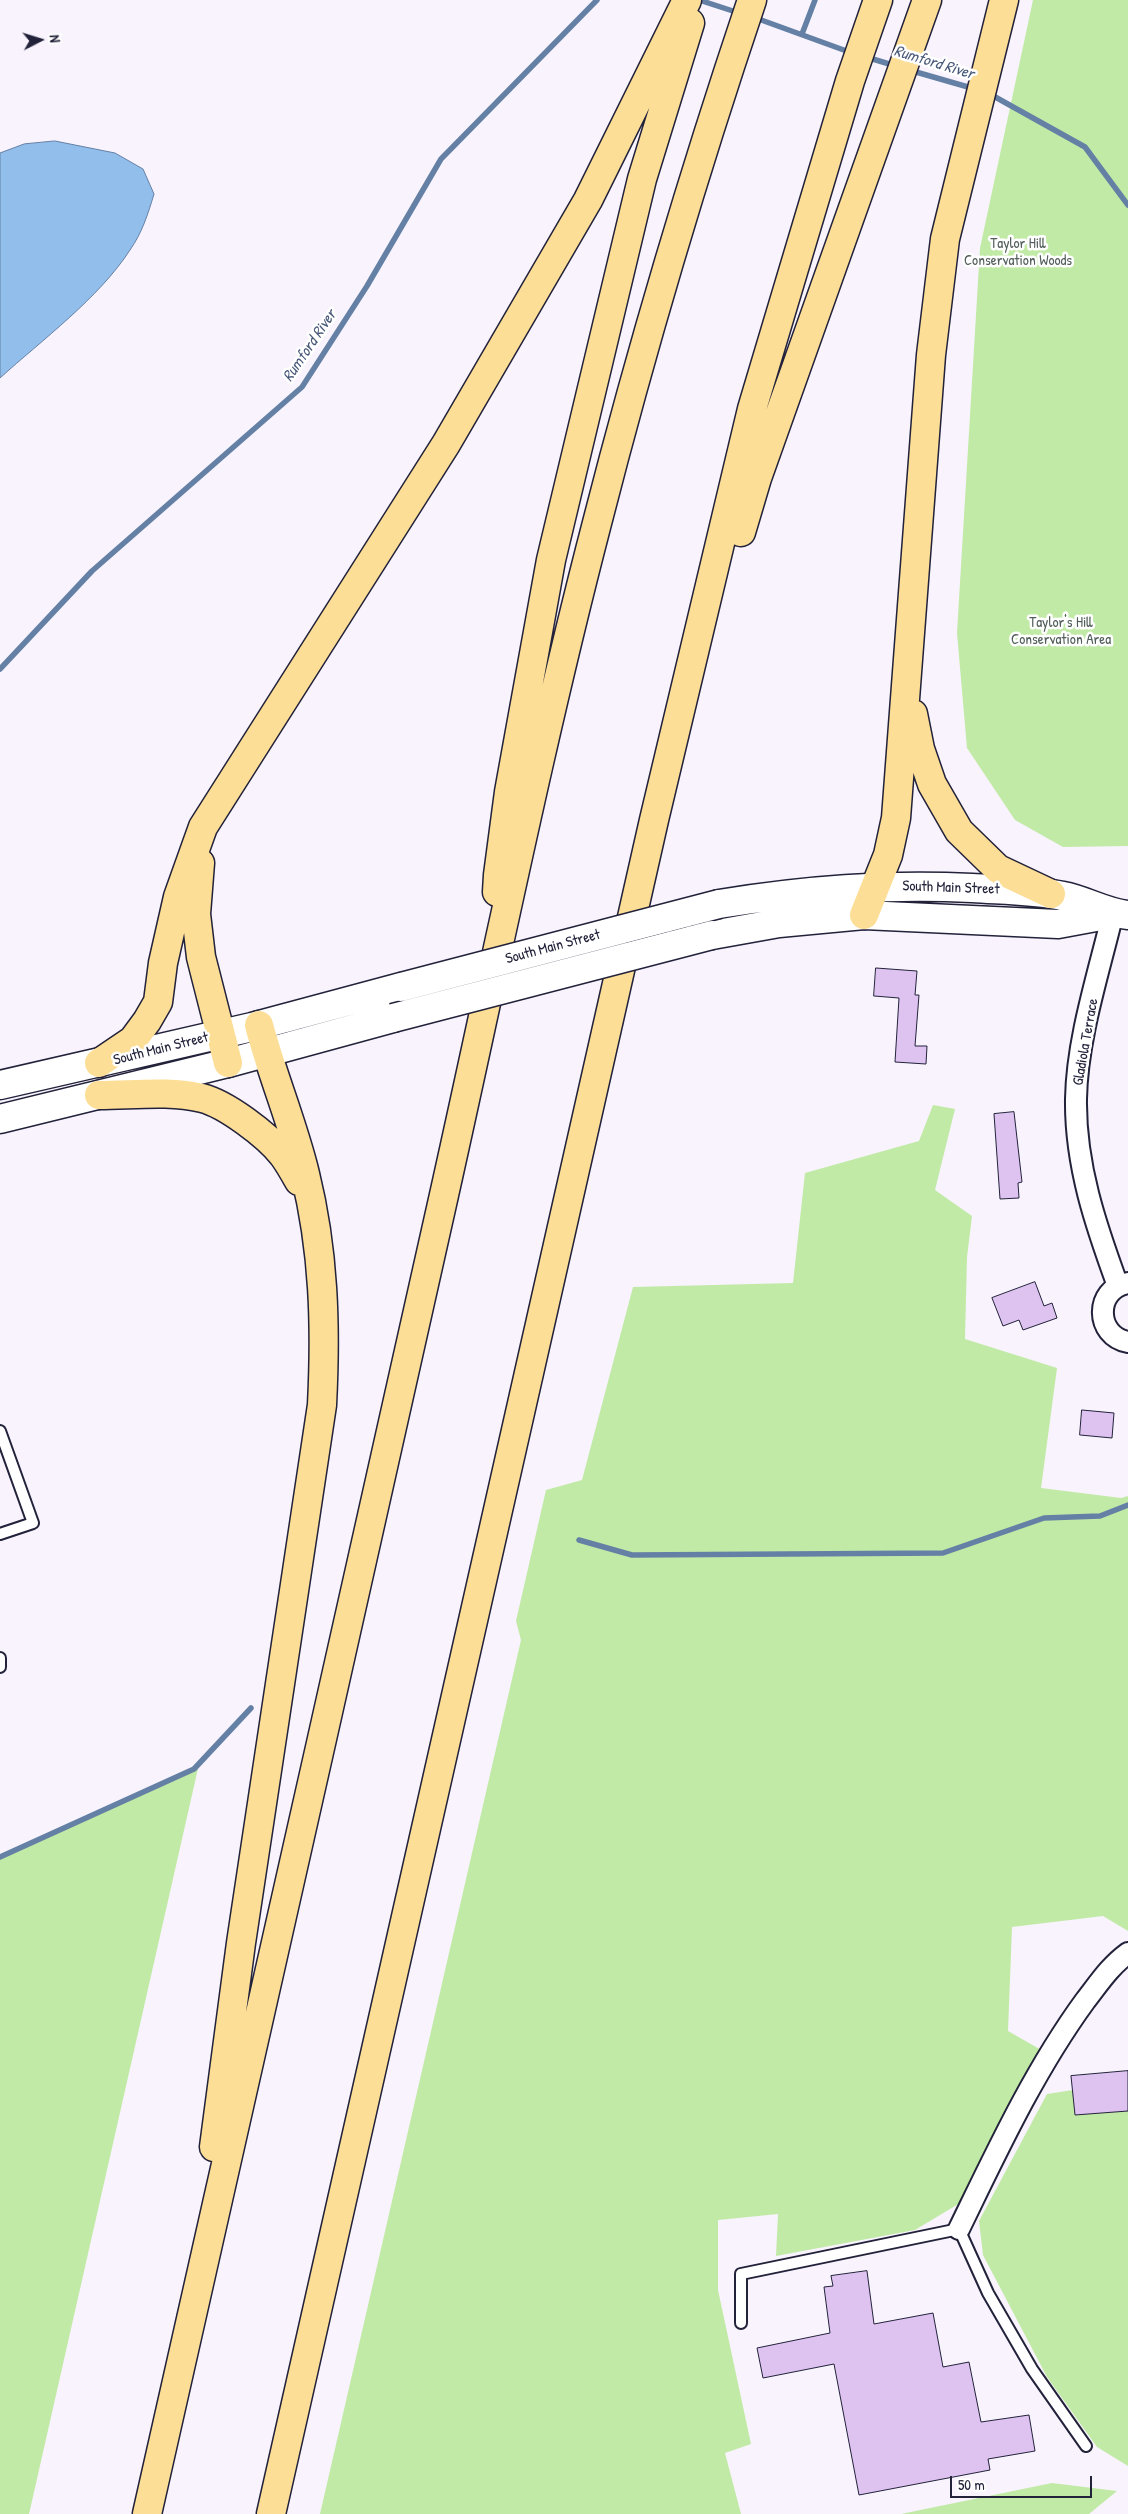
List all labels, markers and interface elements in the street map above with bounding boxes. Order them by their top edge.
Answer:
north arrow [15,15,65,65]
text: N [46,34,65,43]
water label: Rumford River [892,42,976,84]
park label: Taylor Hill Conservation Woods [964,235,1072,270]
water label: Rumford River [279,306,341,386]
park label: Taylor's Hill Conservation Area [1011,614,1111,649]
street label: South Main Street [902,877,1000,899]
street label: South Main Street [504,926,602,968]
street label: Gladiola Terrace [1070,997,1102,1087]
street label: South Main Street [112,1029,210,1069]
scale bar [953,2466,1096,2498]
text: 50 m [958,2474,985,2495]

